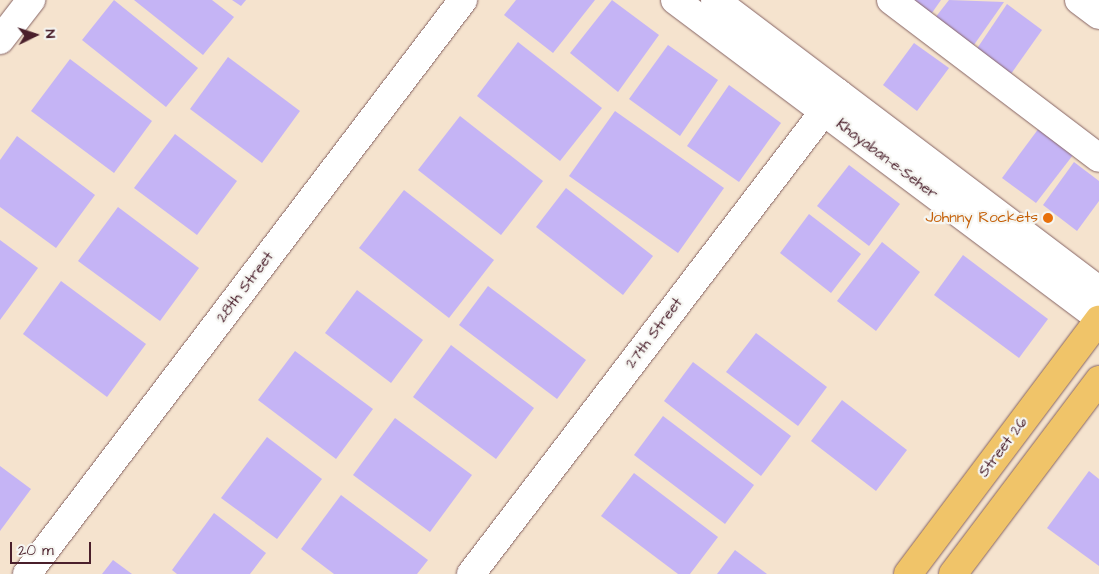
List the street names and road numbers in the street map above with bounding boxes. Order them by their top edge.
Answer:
street label: Khayaban-e-Seher [833,115,941,203]
street label: 28th Street [213,248,277,326]
street label: 27th Street [622,294,686,372]
street label: Street 26 [975,414,1031,480]

